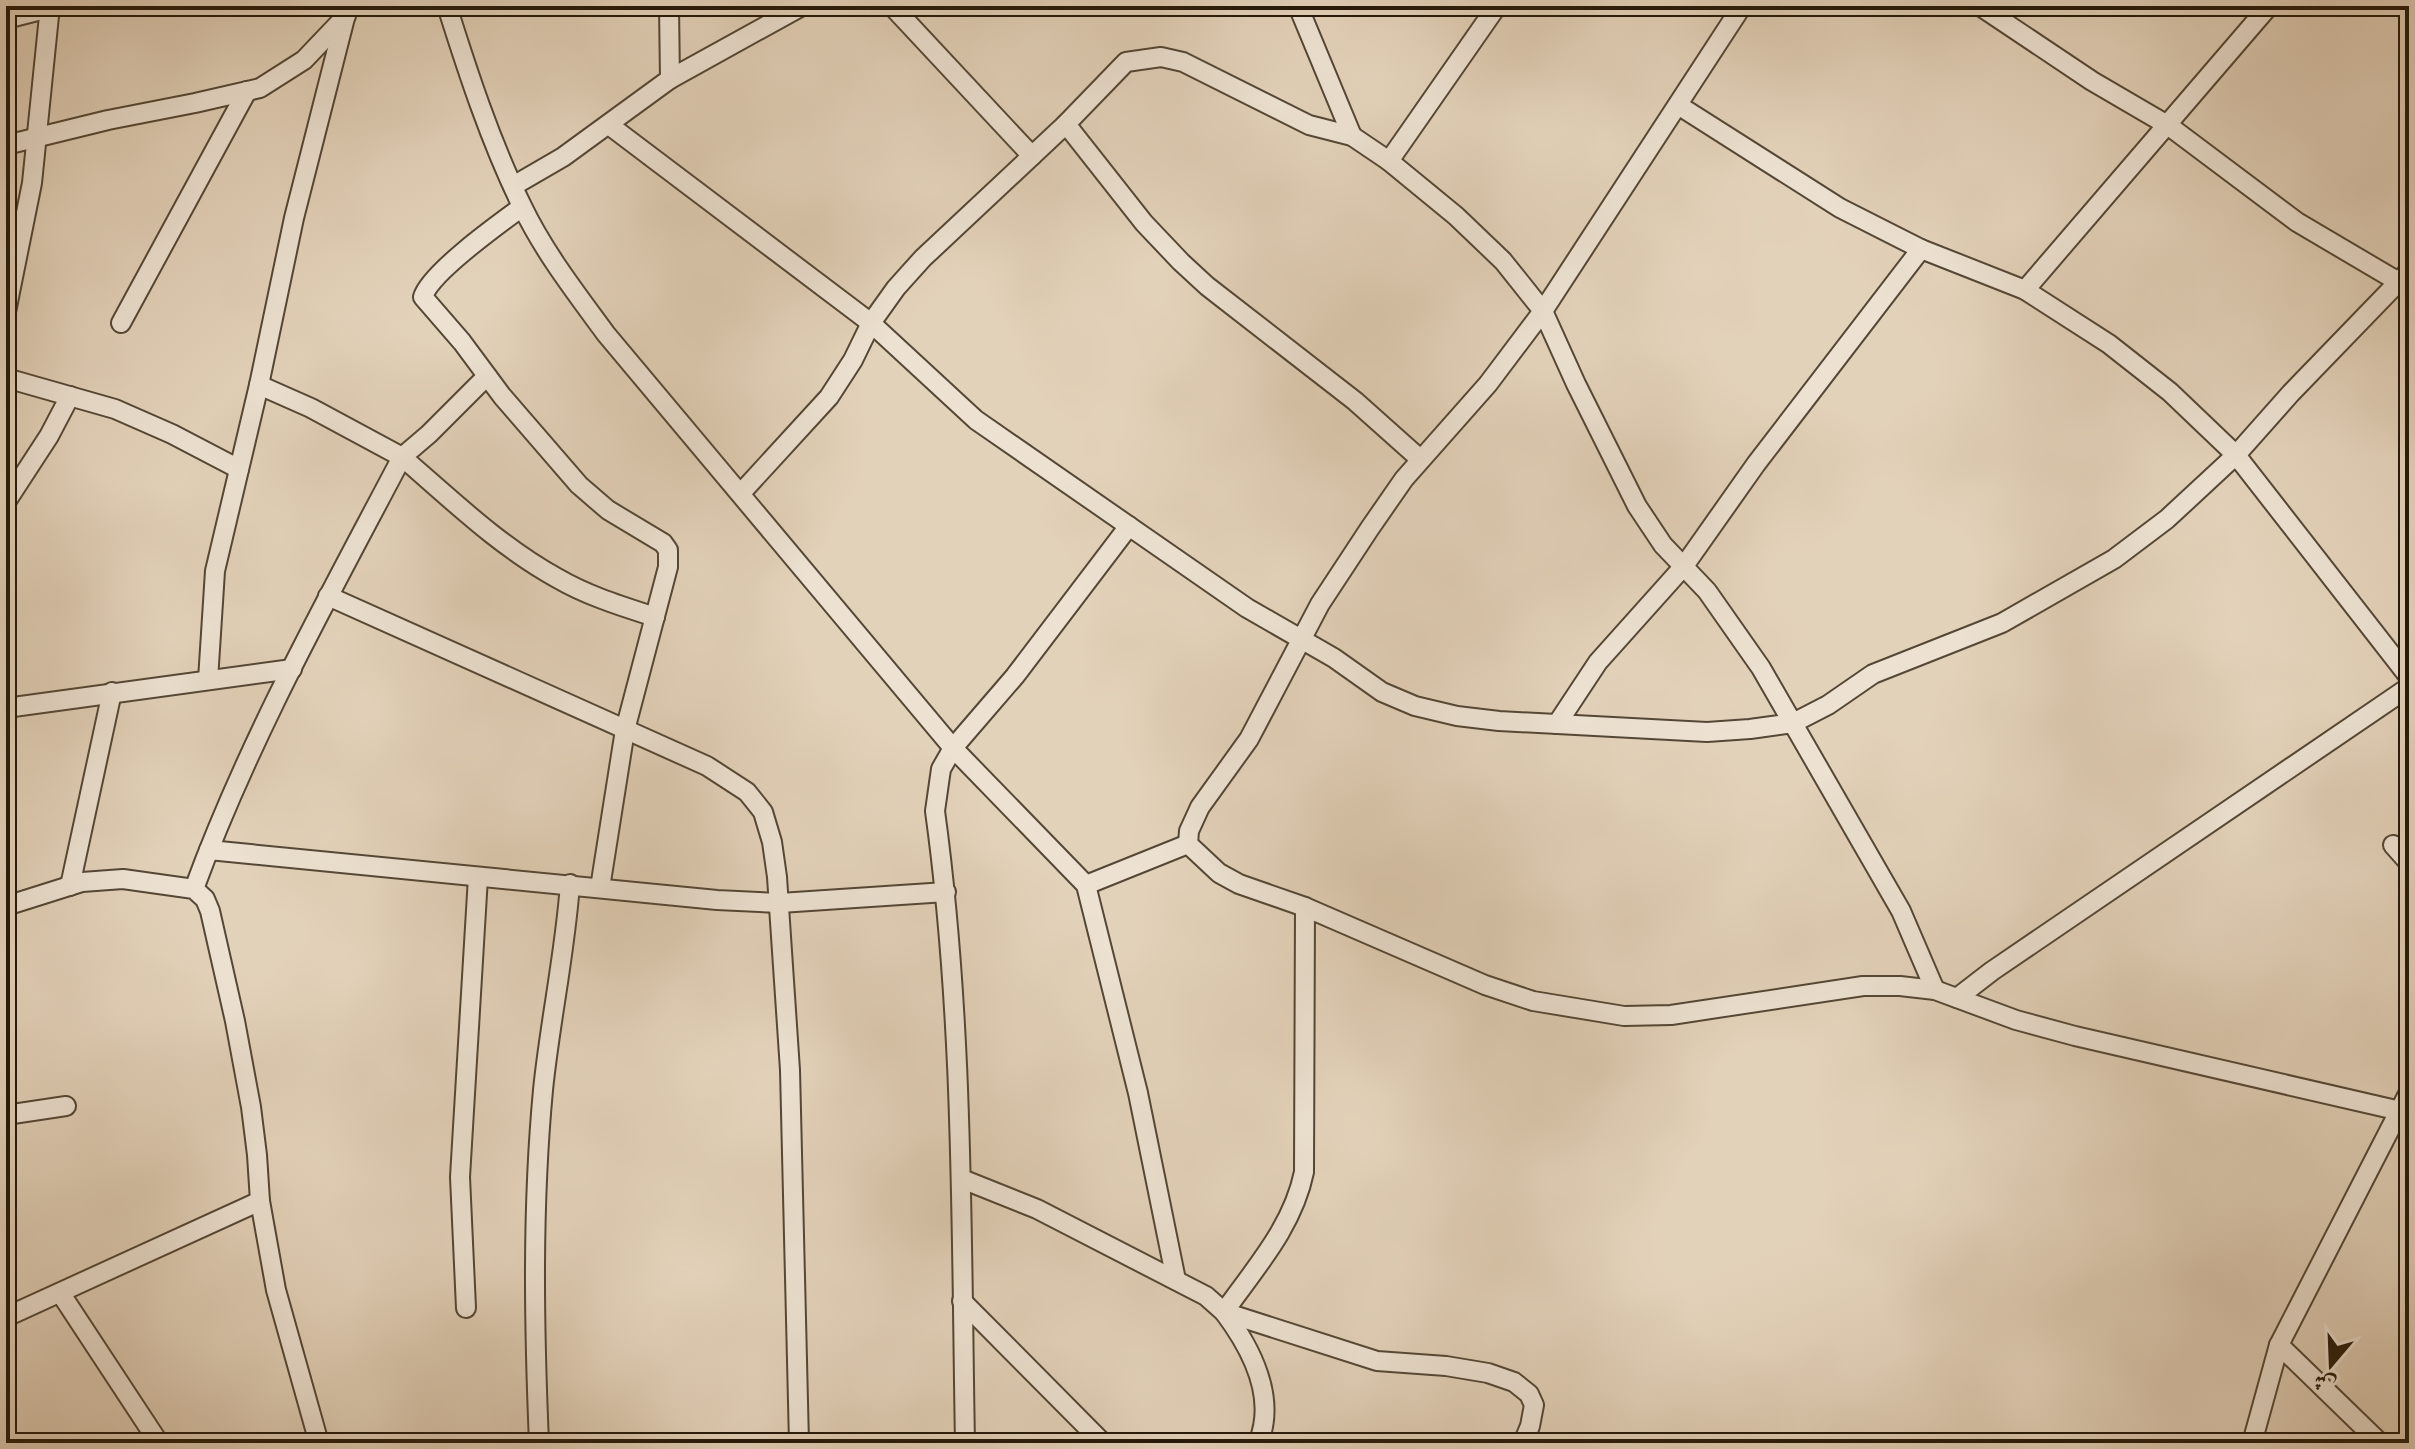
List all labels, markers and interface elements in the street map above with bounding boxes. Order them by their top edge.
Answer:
north arrow [2291,1325,2371,1405]
text: ش [2310,1365,2340,1401]

